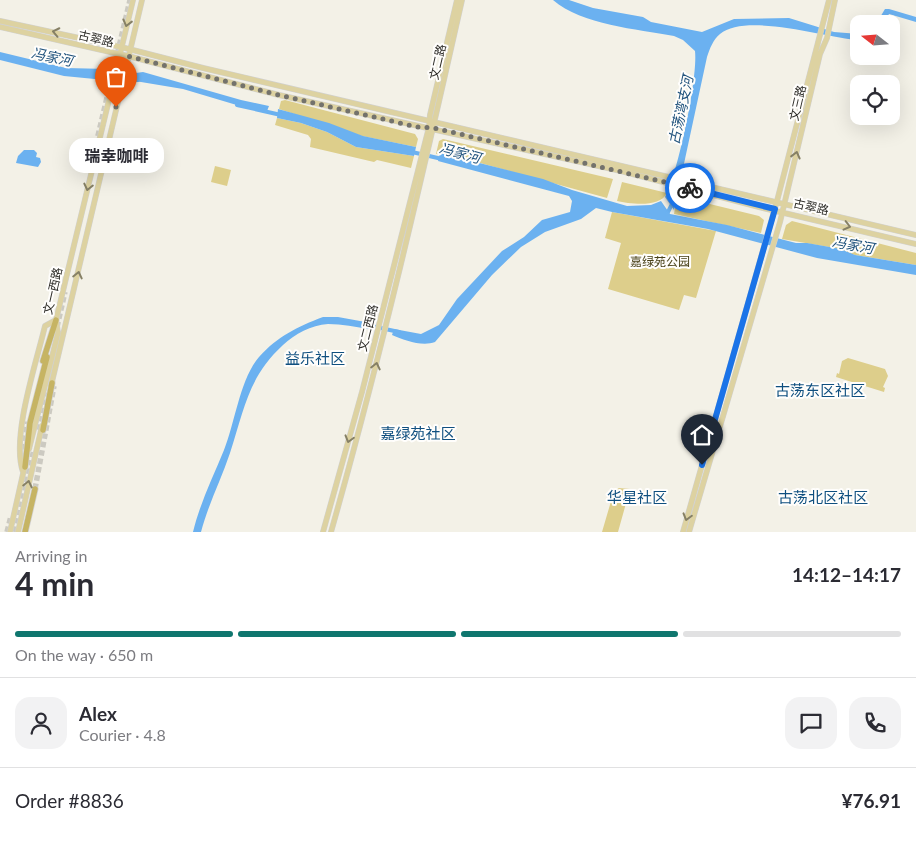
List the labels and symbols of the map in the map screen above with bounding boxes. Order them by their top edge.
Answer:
north arrow [850,15,900,65]
one-way arrow [122,19,133,28]
one-way arrow [52,27,61,38]
street label: 古翠路 [77,27,115,50]
street label: 文二路 [426,43,449,81]
water label: 冯家河 [30,44,77,70]
pin [95,56,137,107]
water label: 古荡湾支河 [665,71,697,146]
street label: 文三路 [786,84,809,122]
callout: 瑞幸咖啡 [68,137,164,172]
water label: 冯家河 [438,139,486,167]
one-way arrow [790,151,801,160]
courier [665,163,715,213]
one-way arrow [83,183,94,191]
street label: 古翠路 [792,195,830,218]
one-way arrow [843,220,852,231]
water label: 冯家河 [831,232,878,257]
park label: 嘉绿苑公园 [630,254,690,269]
street label: 文一西路 [40,266,65,316]
one-way arrow [72,271,82,280]
street label: 文二西路 [354,303,381,353]
district label: 益乐社区 [285,349,345,367]
one-way arrow [370,362,381,371]
district label: 古荡东区社区 [775,381,865,399]
pin [681,414,723,465]
district label: 嘉绿苑社区 [380,424,456,442]
one-way arrow [344,435,355,444]
one-way arrow [22,480,33,489]
district label: 华星社区 [607,488,667,506]
district label: 古荡北区社区 [778,488,868,506]
one-way arrow [682,512,693,521]

